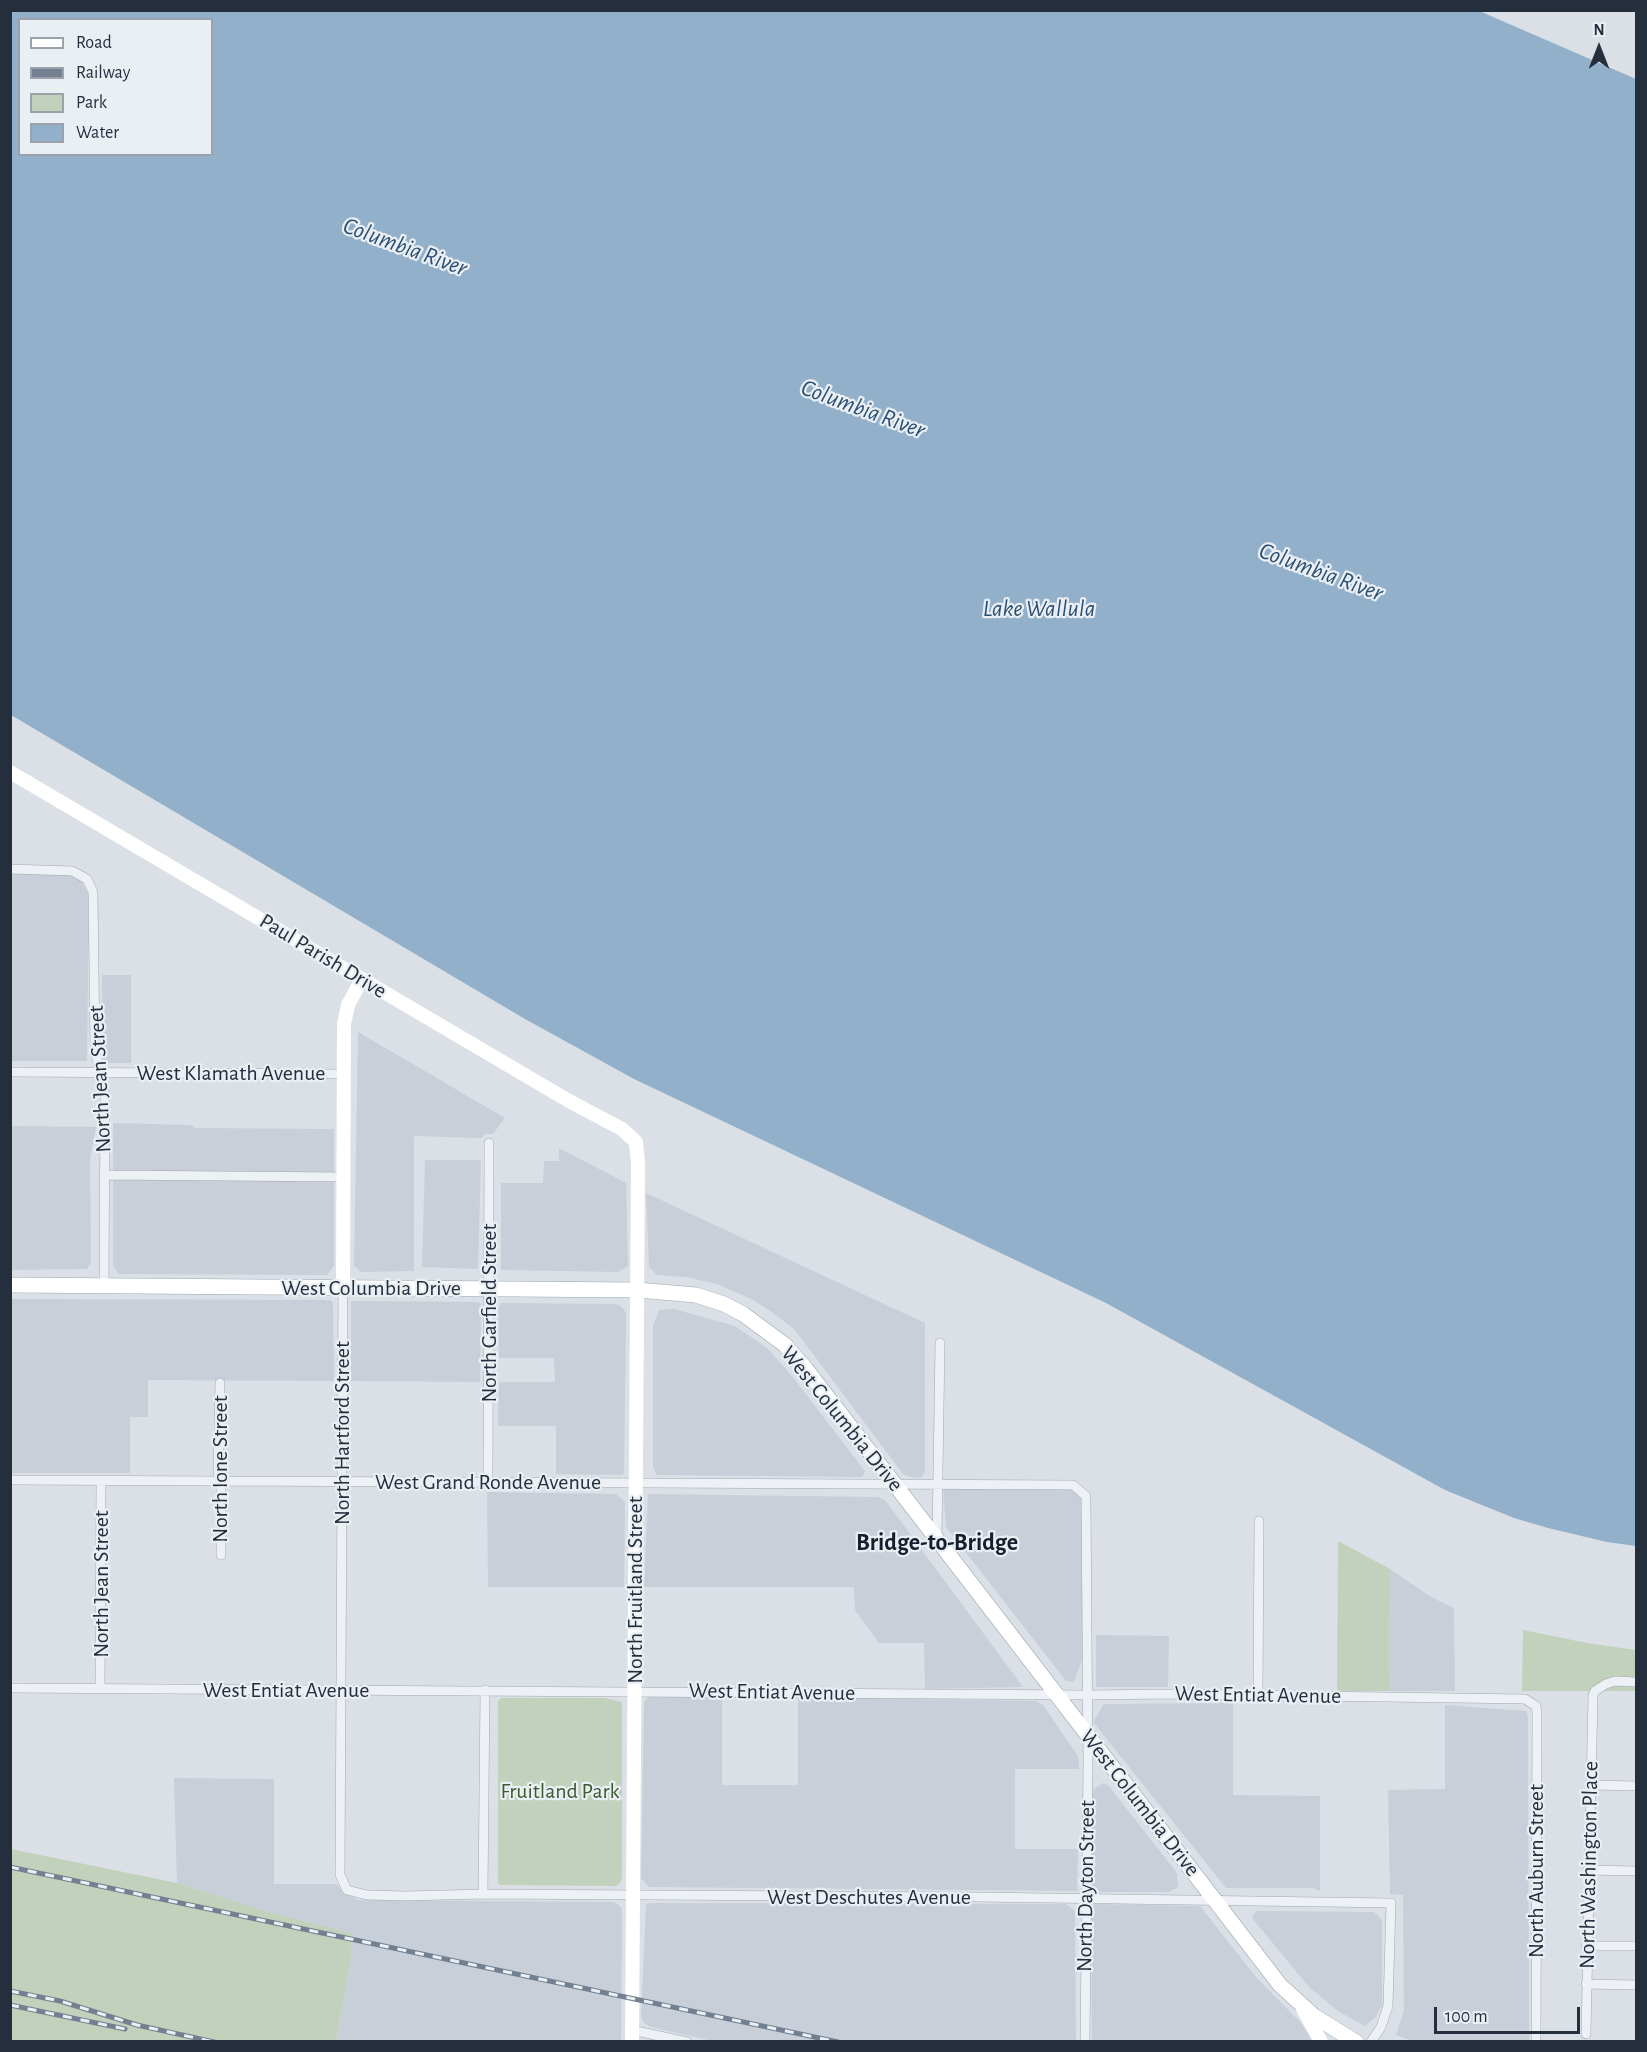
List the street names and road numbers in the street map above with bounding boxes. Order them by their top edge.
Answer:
street label: Paul Parish Drive [255,908,391,1004]
street label: North Jean Street [83,1005,117,1153]
street label: West Klamath Avenue [136,1060,326,1086]
street label: North Garfield Street [476,1224,502,1402]
street label: West Columbia Drive [281,1275,461,1301]
street label: North Hartford Street [329,1341,355,1525]
street label: West Columbia Drive [775,1341,909,1497]
street label: North Ione Street [207,1395,233,1543]
street label: West Grand Ronde Avenue [375,1469,601,1495]
street label: North Fruitland Street [622,1496,648,1684]
street label: North Jean Street [88,1510,114,1658]
street label: West Entiat Avenue [203,1677,369,1703]
street label: West Entiat Avenue [688,1677,856,1707]
street label: West Entiat Avenue [1174,1680,1342,1710]
street label: West Columbia Drive [1074,1724,1206,1882]
street label: North Washington Place [1574,1761,1604,1969]
street label: North Auburn Street [1523,1784,1549,1958]
street label: North Dayton Street [1071,1800,1101,1972]
street label: West Deschutes Avenue [767,1884,971,1910]

